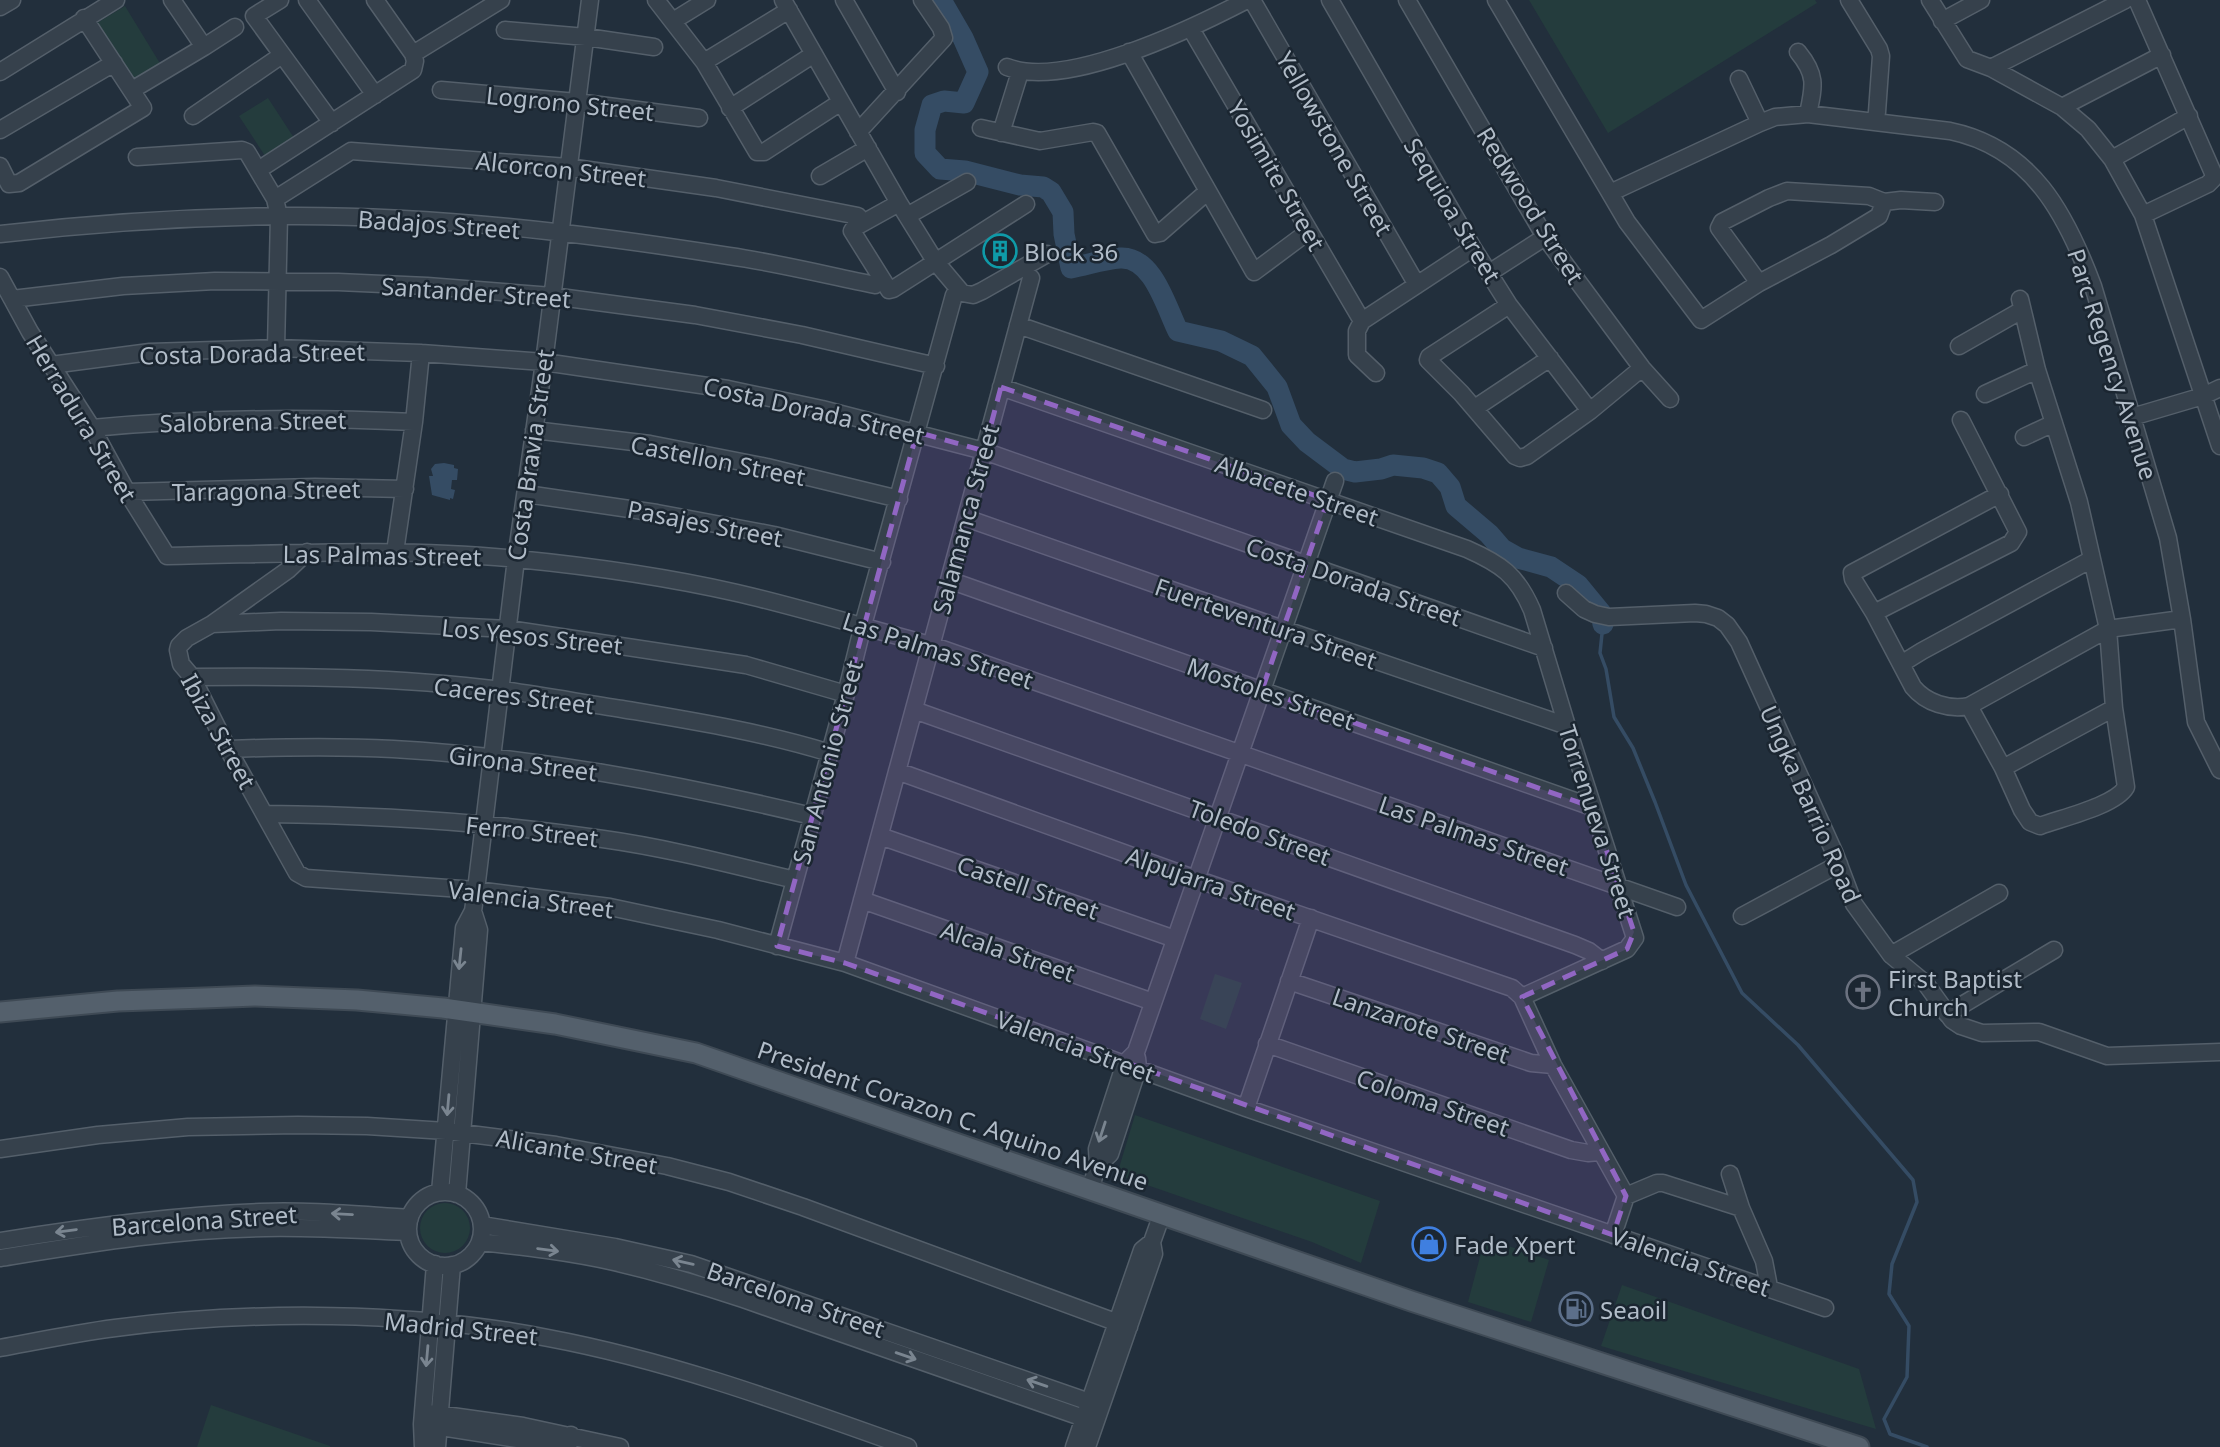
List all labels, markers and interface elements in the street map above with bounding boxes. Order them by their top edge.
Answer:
street label: Yellowstone Street [1269,45,1401,241]
street label: Logrono Street [485,78,656,128]
street label: Yosimite Street [1221,94,1334,257]
street label: Redwood Street [1470,120,1593,290]
street label: Sequioa Street [1397,131,1509,289]
street label: Alcorcon Street [474,144,648,194]
street label: Badajos Street [357,202,522,246]
building icon: Block 36 [981,232,1019,270]
place label: Block 36 [1024,235,1118,268]
street label: Parc Regency Avenue [2060,244,2166,484]
street label: Santander Street [380,269,572,315]
street label: Herradura Street [19,328,145,508]
street label: Costa Dorada Street [139,335,366,371]
street label: Costa Bravia Street [499,347,561,563]
street label: Costa Dorada Street [700,369,928,452]
street label: Salobrena Street [159,403,347,439]
street label: Salamanca Street [924,420,1006,618]
street label: Castellon Street [628,427,809,493]
street label: Albacete Street [1211,447,1383,533]
street label: Tarragona Street [171,472,361,508]
street label: Pasajes Street [625,492,786,554]
street label: Costa Dorada Street [1242,529,1467,633]
street label: Las Palmas Street [282,537,482,573]
street label: Fuerteventura Street [1151,570,1382,677]
street label: Las Palmas Street [838,604,1038,696]
street label: Los Yesos Street [440,610,624,662]
street label: Mostoles Street [1183,649,1360,737]
street label: San Antonio Street [784,656,870,868]
street label: Ibiza Street [174,667,264,795]
street label: Caceres Street [432,669,596,721]
street label: Ungka Barrio Road [1753,700,1869,908]
street label: Torrenueva Street [1551,720,1645,922]
street label: Girona Street [447,738,599,789]
street label: Las Palmas Street [1375,787,1574,883]
street label: Toledo Street [1185,791,1336,873]
street label: Ferro Street [464,808,600,854]
street label: Alpujarra Street [1122,839,1300,927]
street label: Castell Street [953,847,1104,927]
street label: Valencia Street [446,872,616,926]
street label: Alcala Street [937,913,1080,989]
one-way arrow [454,948,467,970]
place label: First Baptist Church [1888,962,2022,1023]
church icon: First Baptist Church [1844,973,1882,1011]
street label: Lanzarote Street [1328,979,1514,1071]
street label: Valencia Street [992,1002,1160,1090]
street label: President Corazon C. Aquino Avenue [753,1032,1153,1198]
street label: Coloma Street [1352,1060,1514,1144]
one-way arrow [441,1094,454,1116]
street label: Alicante Street [494,1121,660,1181]
one-way arrow [1095,1121,1107,1143]
street label: Barcelona Street [110,1197,298,1243]
one-way arrow [331,1207,353,1220]
street label: Valencia Street [1607,1218,1775,1304]
one-way arrow [55,1224,78,1237]
shop icon: Fade Xpert [1410,1225,1448,1263]
place label: Fade Xpert [1454,1228,1576,1261]
one-way arrow [536,1244,559,1257]
street label: Barcelona Street [703,1253,890,1345]
one-way arrow [672,1255,695,1268]
fuel station icon: Seaoil [1557,1290,1595,1328]
place label: Seaoil [1600,1293,1667,1326]
street label: Madrid Street [383,1304,540,1352]
one-way arrow [420,1345,433,1367]
one-way arrow [895,1351,917,1363]
one-way arrow [1026,1376,1048,1388]

